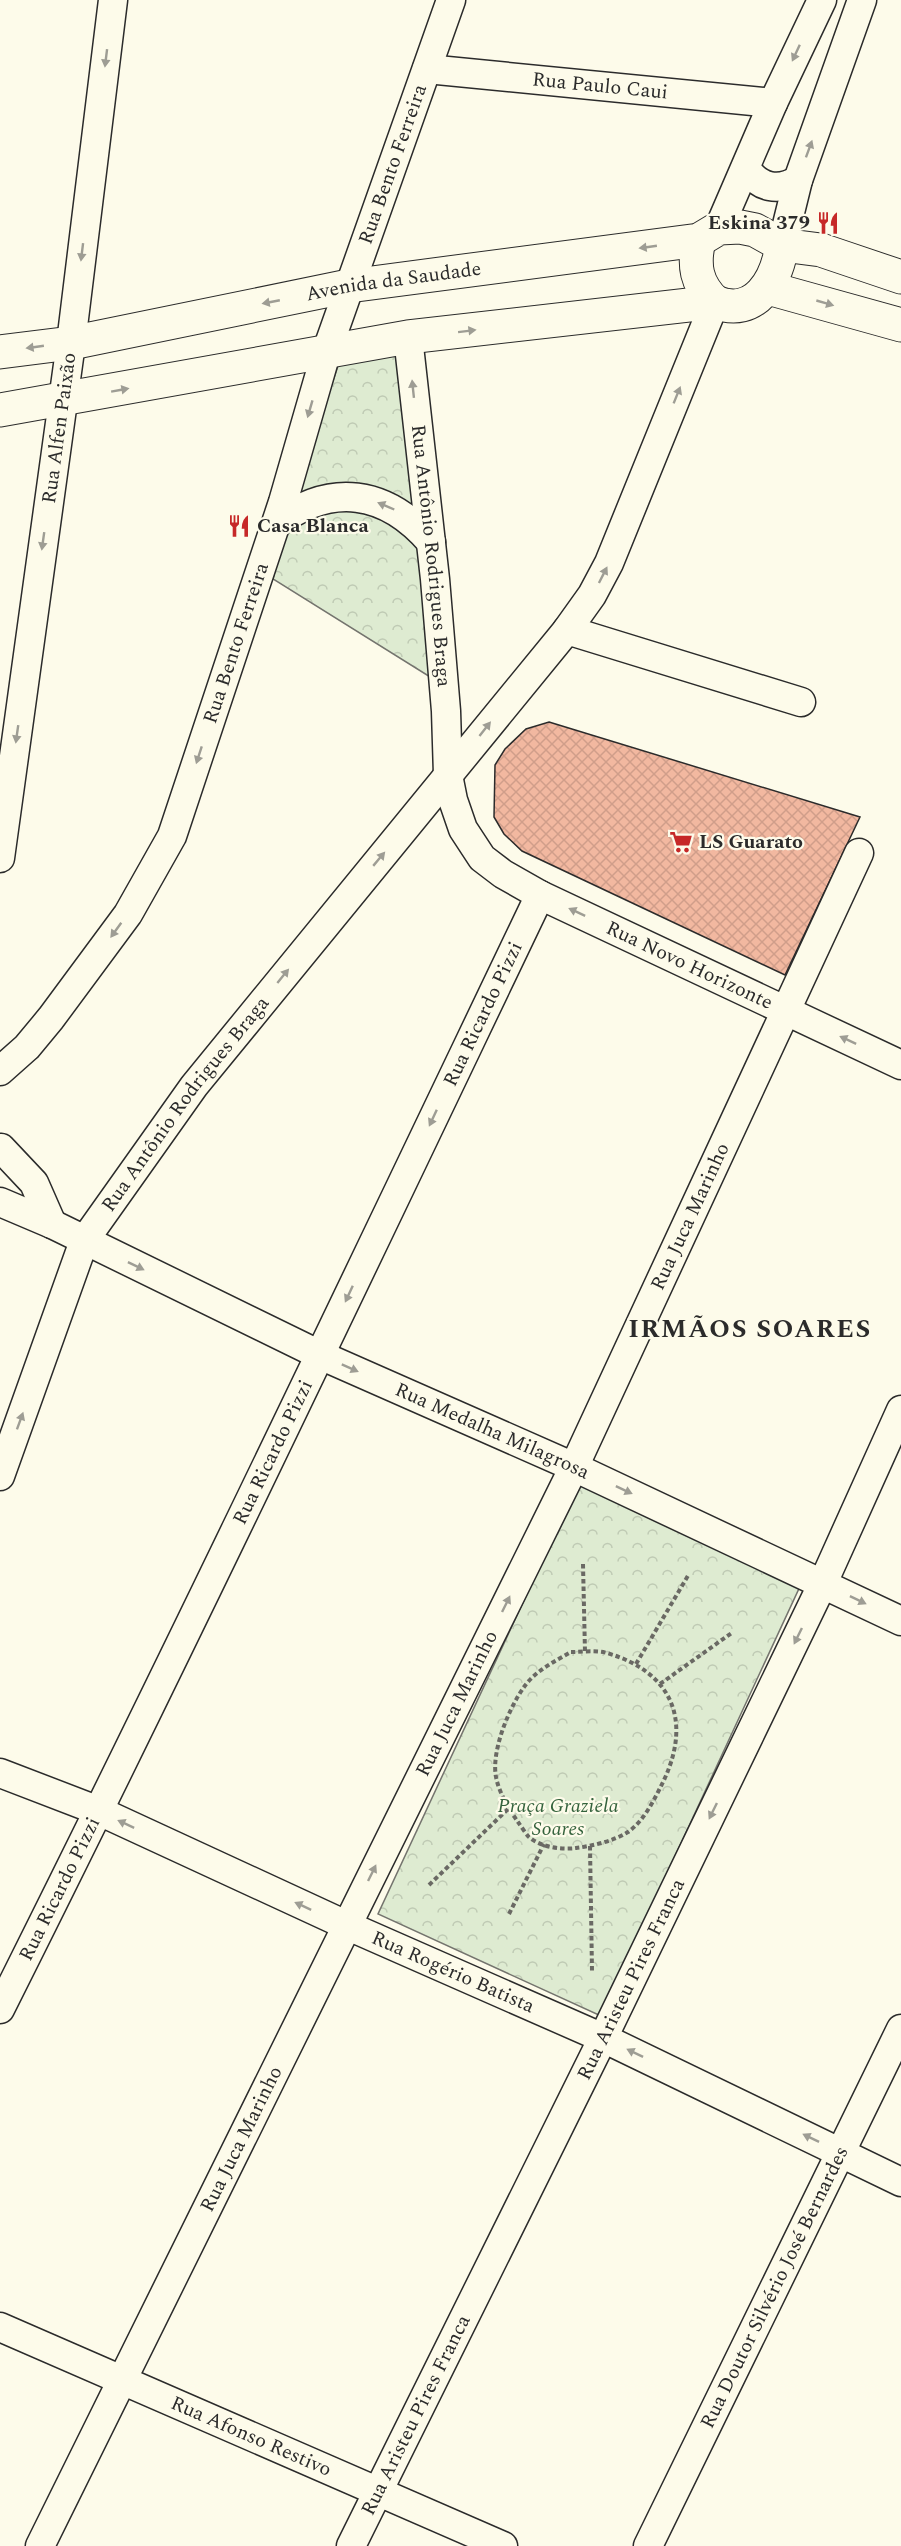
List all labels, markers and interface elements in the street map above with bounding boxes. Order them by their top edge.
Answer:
one-way arrow [792,44,801,61]
one-way arrow [101,49,110,68]
street label: Rua Paulo Caui [531,64,669,108]
street label: Rua Bento Ferreira [351,80,435,248]
one-way arrow [805,140,815,158]
place label: Eskina 379 [708,208,810,238]
restaurant icon: Eskina 379 [815,210,841,236]
one-way arrow [77,242,87,261]
one-way arrow [639,242,658,251]
street label: Avenida da Saudade [303,254,483,310]
one-way arrow [262,298,281,307]
one-way arrow [816,299,834,308]
one-way arrow [457,326,476,335]
one-way arrow [26,343,45,352]
street label: Rua Alfen Paixão [34,351,85,505]
one-way arrow [408,380,418,399]
one-way arrow [110,385,129,394]
one-way arrow [672,385,682,403]
one-way arrow [304,400,314,419]
street label: Rua Antônio Rodrigues Braga [403,423,459,689]
one-way arrow [376,501,394,511]
place label: Casa Blanca [257,511,369,541]
restaurant icon: Casa Blanca [226,513,252,539]
one-way arrow [38,532,48,551]
street label: Rua Bento Ferreira [195,558,277,728]
one-way arrow [598,566,607,583]
one-way arrow [478,721,491,737]
one-way arrow [12,725,21,744]
one-way arrow [194,746,204,764]
place label: LS Guarato [699,827,803,857]
supermarket icon: LS Guarato [668,829,694,855]
one-way arrow [372,852,385,867]
one-way arrow [568,908,585,917]
street label: Rua Novo Horizonte [601,913,778,1018]
one-way arrow [110,922,122,938]
street label: Rua Ricardo Pizzi [436,936,531,1092]
one-way arrow [277,968,290,984]
street label: Rua Antônio Rodrigues Braga [94,989,277,1218]
one-way arrow [839,1036,856,1045]
one-way arrow [429,1110,438,1127]
street label: Rua Juca Marinho [643,1138,737,1295]
one-way arrow [128,1262,145,1271]
one-way arrow [345,1286,354,1303]
district label: IRMÃOS SOARES [628,1309,872,1349]
one-way arrow [341,1364,359,1374]
street label: Rua Ricardo Pizzi [225,1375,321,1530]
street label: Rua Medalha Milagrosa [390,1375,595,1487]
one-way arrow [15,1412,25,1430]
one-way arrow [616,1485,634,1495]
one-way arrow [849,1595,866,1605]
one-way arrow [501,1596,510,1613]
street label: Rua Juca Marinho [408,1625,506,1782]
one-way arrow [793,1627,803,1645]
park label: Praça Graziela Soares [497,1791,619,1844]
one-way arrow [708,1803,717,1820]
street label: Rua Ricardo Pizzi [11,1812,108,1966]
one-way arrow [118,1819,135,1828]
one-way arrow [367,1864,377,1881]
street label: Rua Aristeu Pires Franca [569,1873,693,2085]
one-way arrow [295,1901,312,1910]
street label: Rua Rogério Batista [367,1923,540,2021]
one-way arrow [626,2049,644,2059]
street label: Rua Juca Marinho [193,2061,290,2217]
one-way arrow [802,2133,819,2142]
street label: Rua Doutor Silvério José Bernardes [693,2141,856,2434]
street label: Rua Aristeu Pires Franca [353,2309,478,2521]
street label: Rua Afonso Restivo [166,2388,336,2485]

